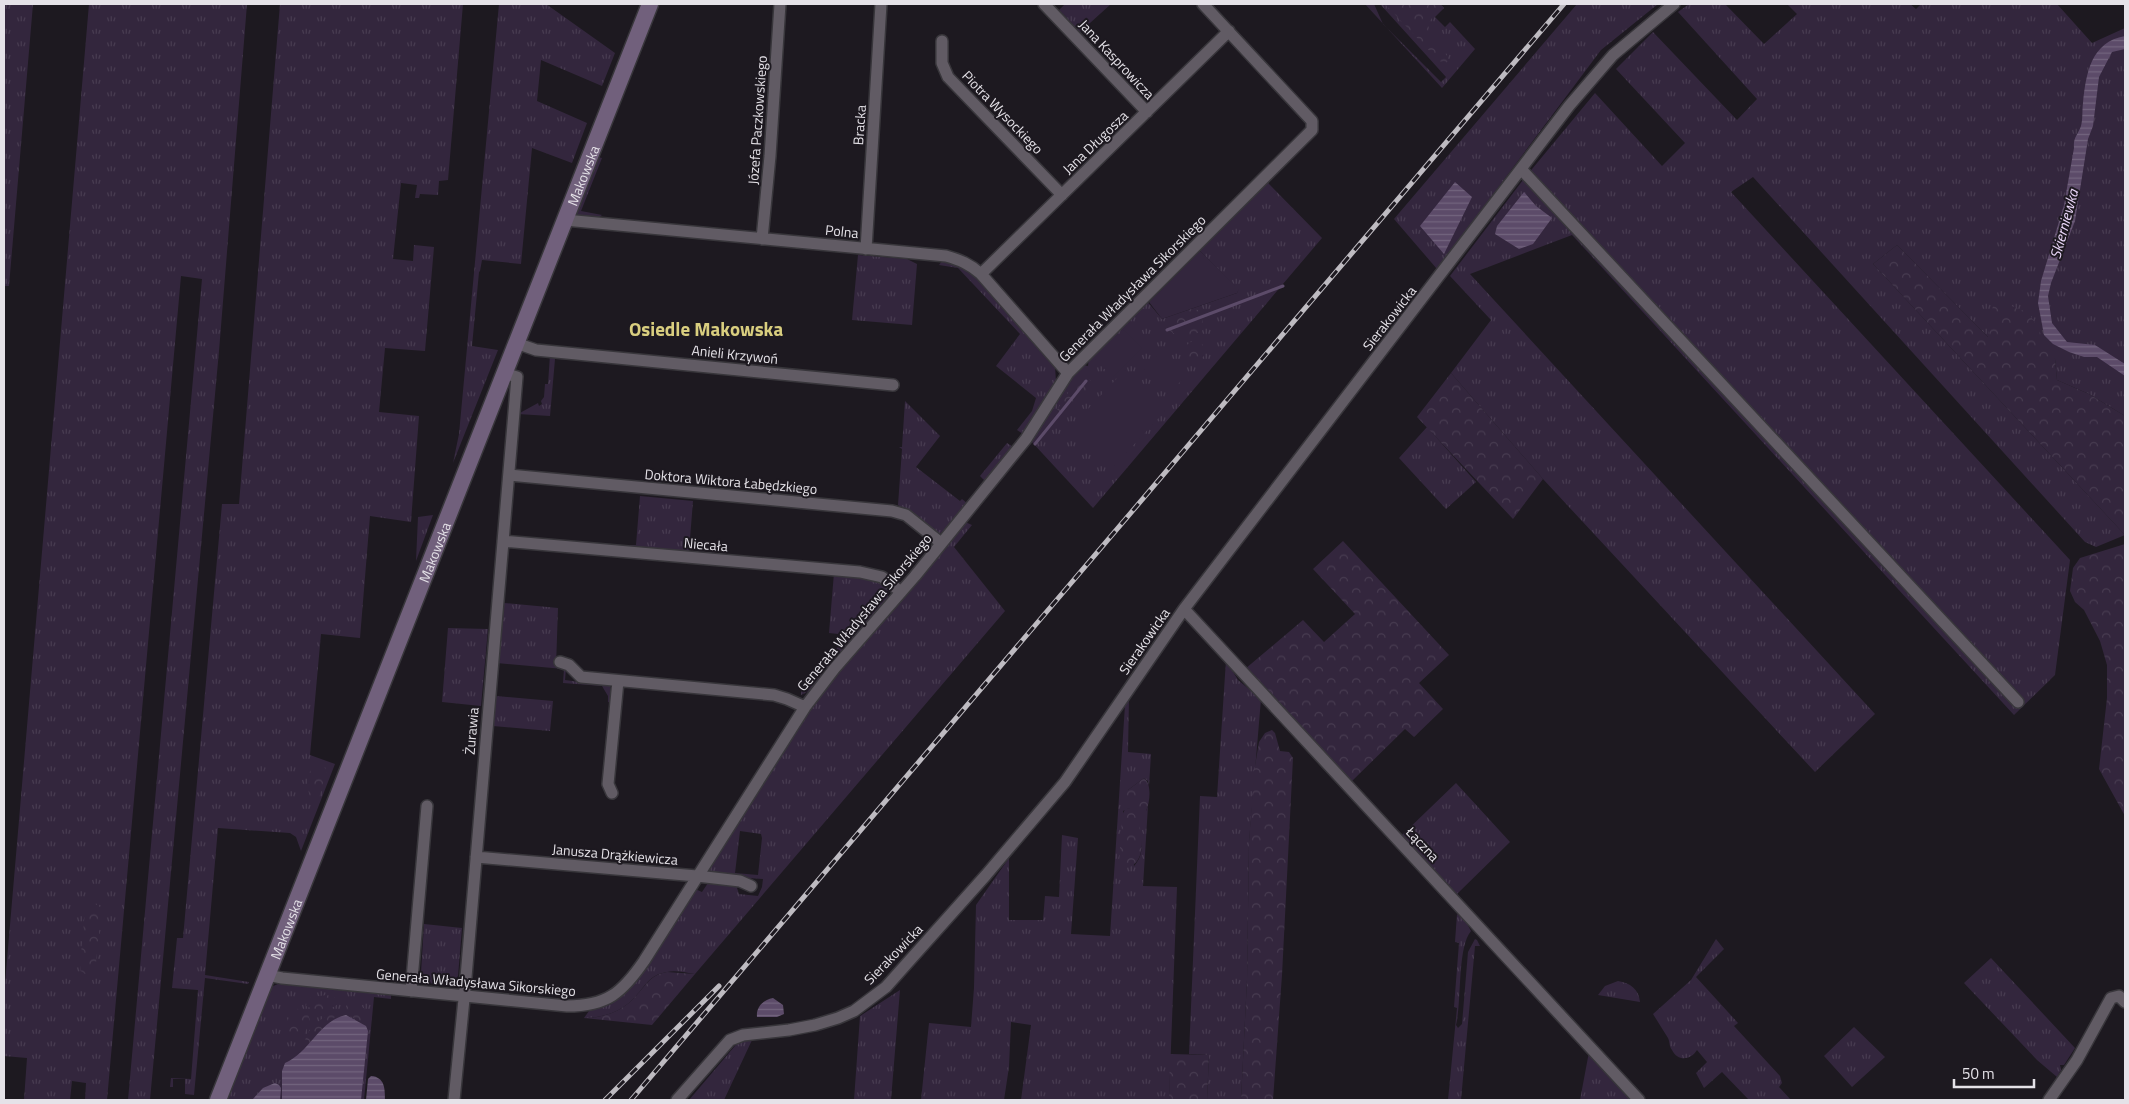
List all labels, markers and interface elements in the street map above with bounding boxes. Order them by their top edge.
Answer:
street label: Jana Kasprowicza [1074,14,1160,104]
street label: Józefa Paczkowskiego [742,55,772,185]
street label: Piotra Wysockiego [958,65,1048,159]
street label: Bracka [847,104,871,146]
street label: Jana Długosza [1058,105,1132,179]
street label: Makowska [561,142,604,209]
water label: Skierniewka [2044,185,2085,261]
street label: Generała Władysława Sikorskiego [1054,210,1210,366]
street label: Polna [824,219,860,243]
street label: Sierakowicka [1357,281,1421,355]
district label: Osiedle Makowska [629,314,783,343]
street label: Anieli Krzywoń [691,339,779,369]
street label: Doktora Wiktora Łabędzkiego [644,463,818,499]
street label: Makowska [413,519,455,585]
street label: Generała Władysława Sikorskiego [792,529,936,695]
street label: Niecała [683,532,729,556]
street label: Sierakowicka [1113,603,1175,679]
street label: Żurawia [458,706,484,756]
street label: Łączna [1401,821,1445,866]
street label: Janusza Drążkiewicza [551,838,679,870]
street label: Makowska [264,895,307,962]
street label: Sierakowicka [859,919,927,989]
street label: Generała Władysława Sikorskiego [375,963,577,1001]
scale bar [1954,1056,2034,1088]
text: 50 m [1962,1062,1995,1085]

